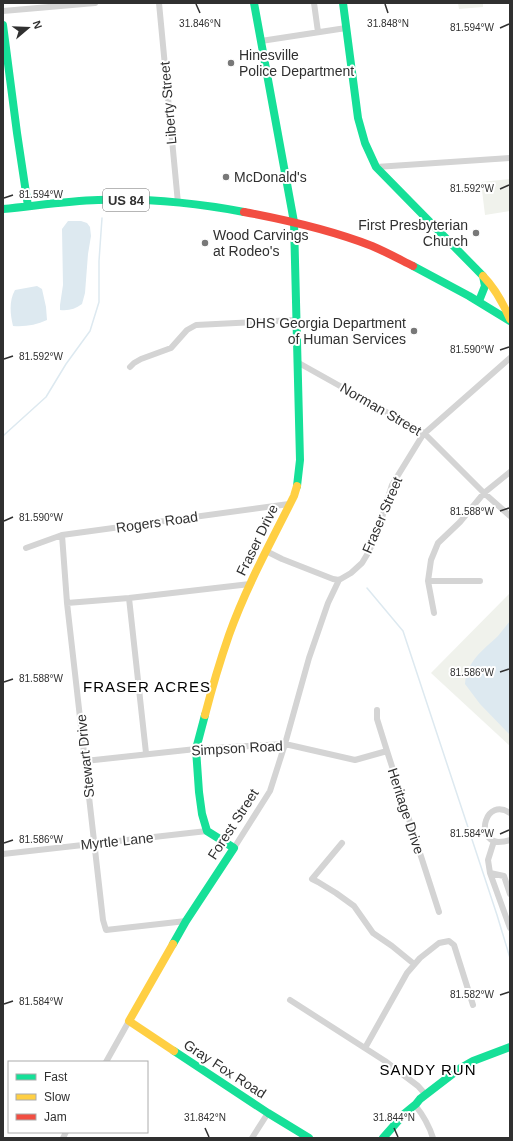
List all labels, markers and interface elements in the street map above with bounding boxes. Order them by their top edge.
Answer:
north arrow [8,8,48,48]
text: 31.846°N [179,18,221,29]
text: 31.848°N [367,18,409,29]
text: N [30,19,44,31]
text: 81.594°W [450,22,495,33]
place label: Hinesville Police Department [239,47,354,79]
marker: Hinesville Police Department [226,58,236,68]
street label: Liberty Street [156,61,180,145]
place label: McDonald's [234,169,307,185]
marker: McDonald's [221,172,231,182]
text: 81.592°W [450,183,495,194]
text: 81.594°W [19,189,64,200]
road number: US 84 [103,189,149,211]
place label: First Presbyterian Church [358,217,468,249]
place label: Wood Carvings at Rodeo's [213,227,308,259]
marker: First Presbyterian Church [471,228,481,238]
marker: Wood Carvings at Rodeo's [200,238,210,248]
place label: DHS Georgia Department of Human Services [246,315,406,347]
marker: DHS Georgia Department of Human Services [409,326,419,336]
text: 81.590°W [450,344,495,355]
text: 81.592°W [19,351,64,362]
street label: Norman Street [338,379,425,439]
street label: Fraser Street [359,474,405,556]
street label: Fraser Drive [233,502,281,578]
text: 81.588°W [450,506,495,517]
street label: Rogers Road [115,508,199,536]
text: 81.590°W [19,512,64,523]
text: 81.586°W [450,667,495,678]
text: 81.588°W [19,673,64,684]
district label: FRASER ACRES [83,678,211,695]
street label: Stewart Drive [73,713,97,799]
street label: Simpson Road [191,738,283,758]
street label: Heritage Drive [385,766,427,856]
street label: Forest Street [204,786,262,862]
text: 81.584°W [450,828,495,839]
street label: Myrtle Lane [80,829,154,853]
text: 81.586°W [19,834,64,845]
text: 81.582°W [450,989,495,1000]
text: 81.584°W [19,996,64,1007]
street label: Gray Fox Road [181,1036,269,1102]
legend [8,1061,148,1133]
district label: SANDY RUN [379,1061,477,1078]
text: Fast [44,1070,68,1084]
text: Slow [44,1090,70,1104]
text: Jam [44,1110,67,1124]
text: 31.842°N [184,1112,226,1123]
text: 31.844°N [373,1112,415,1123]

